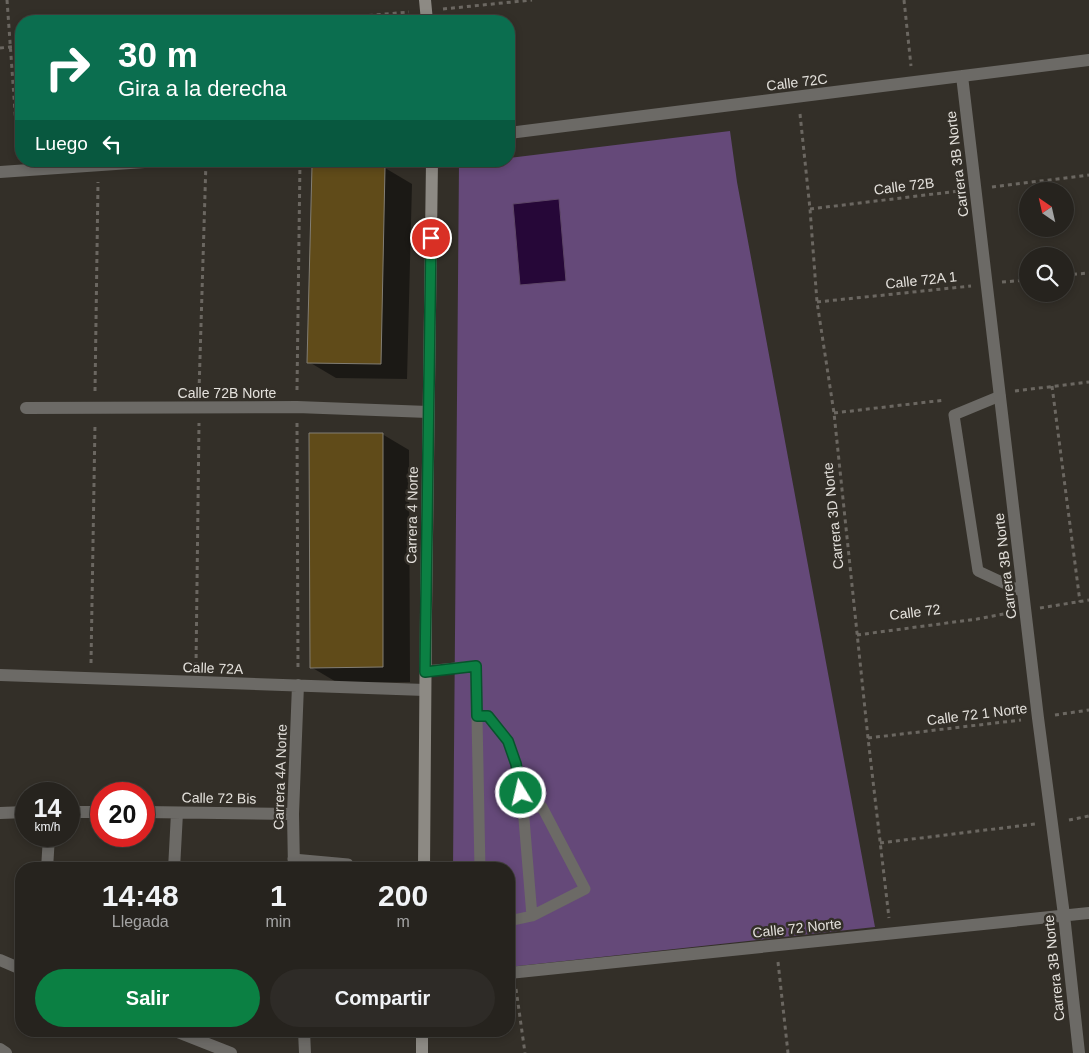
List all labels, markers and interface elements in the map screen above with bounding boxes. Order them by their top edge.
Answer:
icon: right [35,35,100,100]
text: 30 m [118,35,198,74]
street label: Calle 72C [766,70,828,94]
text: Gira a la derecha [118,76,287,101]
street label: Carrera 3B Norte [943,110,971,218]
icon: left [98,130,126,158]
text: Luego [35,133,88,154]
street label: Calle 72B [873,174,935,198]
north arrow [1019,182,1074,238]
map controls [1019,182,1074,302]
pin [410,217,452,259]
icon: arrive [417,224,445,252]
button: search [1019,247,1074,302]
street label: Calle 72A 1 [885,268,958,292]
street label: Calle 72B Norte [178,385,277,401]
street label: Carrera 3D Norte [819,462,847,570]
street label: Carrera 4 Norte [403,466,421,564]
street label: Carrera 3B Norte [991,512,1019,620]
street label: Calle 72 [889,601,942,623]
street label: Calle 72A [182,659,244,677]
street label: Calle 72 1 Norte [926,700,1028,728]
street label: Carrera 4A Norte [270,724,290,830]
position arrow [494,766,546,818]
speed limit sign: 20 [90,782,155,847]
street label: Calle 72 Bis [182,789,256,807]
text: 14 [34,794,61,822]
text: km/h [34,820,61,834]
text: 14:48 [102,879,179,912]
text: 1 [270,879,287,912]
text: 200 [378,879,428,912]
text: Llegada [112,913,169,930]
text: min [265,913,291,930]
text: m [396,913,410,930]
street label: Carrera 3B Norte [1040,914,1068,1022]
street label: Calle 72 Norte [752,915,843,941]
button: Salir [35,969,260,1027]
button: Compartir [270,969,495,1027]

